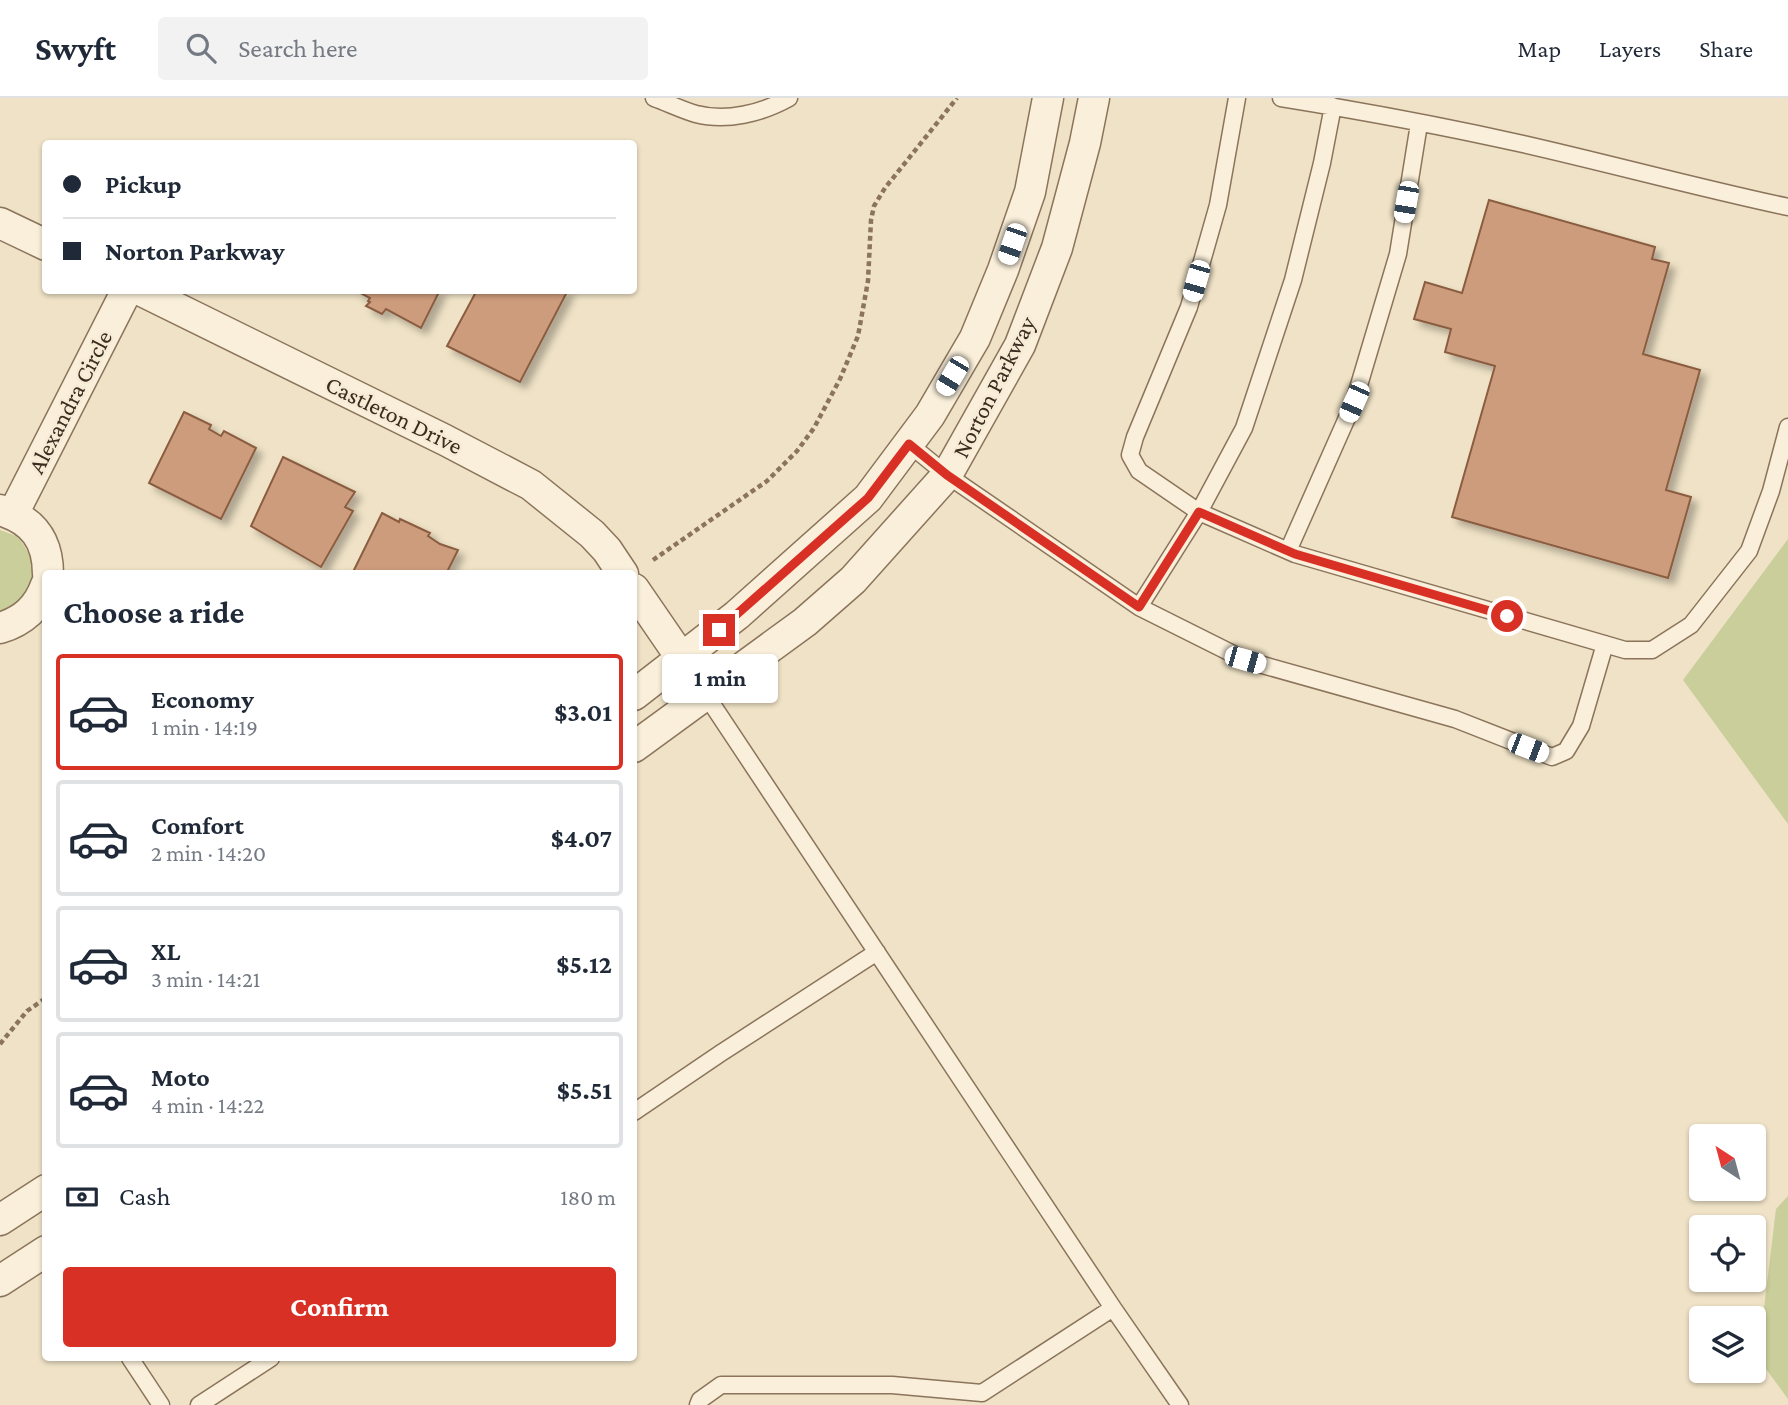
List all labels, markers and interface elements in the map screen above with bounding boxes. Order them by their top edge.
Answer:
search box [158,17,648,80]
icon: search [182,29,220,67]
text: Swyft [35,30,116,67]
text: Search here [238,34,357,63]
text: Map [1517,35,1561,62]
text: Layers [1599,35,1661,62]
text: Share [1699,35,1753,62]
text: Pickup [105,170,182,199]
car [1393,179,1420,225]
car [996,221,1029,267]
text: Norton Parkway [105,237,285,266]
car [1181,258,1212,304]
street label: Norton Parkway [946,311,1041,462]
street label: Alexandra Circle [22,326,117,478]
car [933,353,972,399]
street label: Castleton Drive [322,370,467,459]
car [1336,379,1373,425]
text: Choose a ride [63,594,244,630]
route start [1491,600,1523,632]
route end [703,614,735,646]
car [1222,644,1269,676]
callout: 1 min [661,654,777,704]
text: 1 min [694,665,746,691]
icon: car [67,681,130,744]
text: Economy [151,685,254,714]
text: $3.01 [554,698,612,727]
text: 1 min · 14:19 [151,714,258,740]
car [1505,731,1552,765]
icon: car [67,807,130,870]
text: Comfort [151,811,244,840]
text: $4.07 [551,824,612,853]
text: 2 min · 14:20 [151,840,266,866]
icon: car [67,933,130,996]
text: XL [151,937,180,966]
text: $5.12 [556,950,612,979]
text: 3 min · 14:21 [151,966,260,992]
icon: car [67,1059,130,1122]
text: Moto [151,1063,210,1092]
text: $5.51 [557,1076,612,1105]
text: 4 min · 14:22 [151,1092,265,1118]
north arrow [1689,1124,1766,1200]
map controls [1689,1124,1766,1383]
icon: cash [63,1178,101,1216]
text: Cash [119,1182,170,1211]
text: 180 m [560,1184,616,1210]
button: locate [1689,1215,1766,1292]
button: Confirm [63,1267,616,1347]
button: layers [1689,1306,1766,1383]

